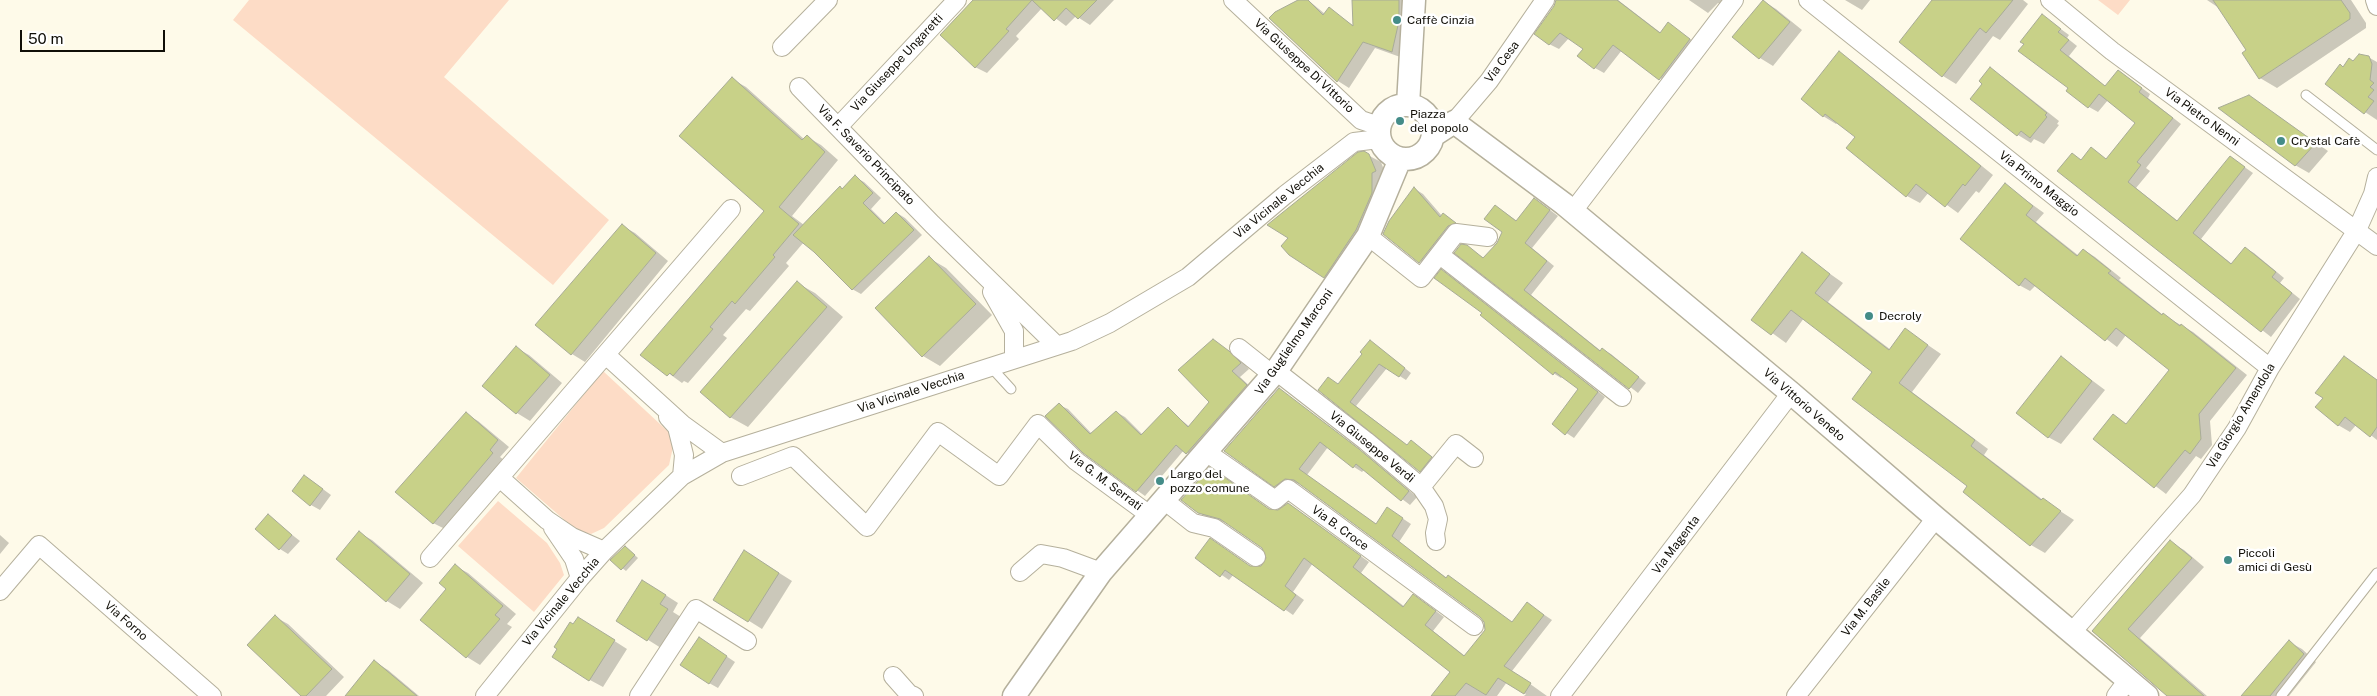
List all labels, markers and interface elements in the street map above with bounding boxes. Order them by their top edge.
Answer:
street label: Via Giuseppe Ungaretti [848,11,946,115]
place label: Caffè Cinzia [1407,13,1474,27]
marker: Caffè Cinzia [1391,14,1403,26]
street label: Via Giuseppe Di Vittorio [1251,16,1357,116]
scale bar [22,20,168,52]
text: 50 m [28,30,63,47]
street label: Via Cesa [1482,38,1522,86]
street label: Via Pietro Nenni [2162,85,2242,149]
street label: Via F. Saverio Principato [814,102,918,208]
place label: Piazza del popolo [1410,107,1468,135]
marker: Piazza del popolo [1394,115,1406,127]
place label: Crystal Cafè [2291,134,2360,148]
marker: Crystal Cafè [2275,135,2287,147]
street label: Via Primo Maggio [1996,148,2082,220]
street label: Via Vicinale Vecchia [1231,160,1327,242]
street label: Via Guglielmo Marconi [1252,286,1336,398]
place label: Decroly [1879,309,1922,323]
marker: Decroly [1863,310,1875,322]
street label: Via Giorgio Amendola [2204,361,2278,471]
street label: Via Vittorio Veneto [1760,366,1848,444]
street label: Via Vicinale Vecchia [856,368,966,416]
street label: Via Giuseppe Verdi [1327,408,1417,486]
street label: Via G. M. Serrati [1065,448,1145,514]
place label: Largo del pozzo comune [1170,467,1250,495]
marker: Largo del pozzo comune [1154,475,1166,487]
street label: Via B. Croce [1309,502,1371,554]
street label: Via Magenta [1649,513,1703,577]
place label: Piccoli amici di Gesù [2238,546,2312,574]
marker: Piccoli amici di Gesù [2222,554,2234,566]
street label: Via Vicinale Vecchia [520,555,602,649]
street label: Via M. Basile [1839,575,1893,639]
street label: Via Forno [101,598,151,644]

